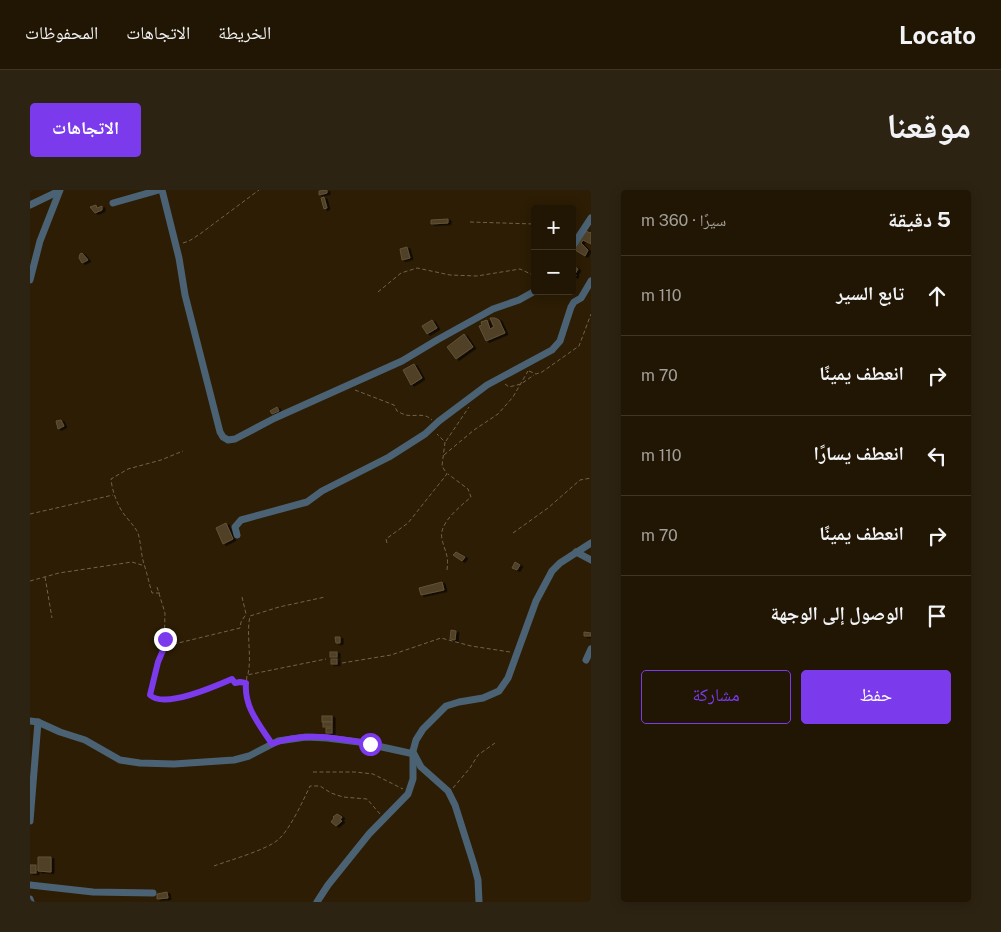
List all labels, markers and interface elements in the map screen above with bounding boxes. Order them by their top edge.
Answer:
text: Locato [899,21,976,49]
text: المحفوظات [25,22,98,43]
text: الاتجاهات [126,22,190,43]
text: الخريطة [218,22,271,43]
button: الاتجاهات [30,103,141,157]
text: موقعنا [886,105,971,146]
map controls [531,205,576,295]
button: + [531,205,576,250]
text: 5 دقيقة [888,207,951,232]
text: سيرًا · 360 m [641,211,726,230]
button: − [531,250,576,295]
text: تابع السير [836,282,904,304]
icon: ahead [923,282,951,310]
text: 110 m [641,286,682,305]
text: انعطف يمينًا [819,362,904,384]
icon: right [923,362,951,390]
text: 70 m [641,366,678,385]
text: انعطف يسارًا [814,442,904,464]
icon: left [923,442,951,470]
text: 110 m [641,446,682,465]
text: انعطف يمينًا [819,522,904,544]
icon: right [923,522,951,550]
text: 70 m [641,526,678,545]
text: الوصول إلى الوجهة [770,602,904,624]
icon: arrive [923,602,951,630]
route end [154,628,177,651]
button: مشاركة [641,670,791,724]
button: حفظ [801,670,951,724]
route start [359,733,382,756]

